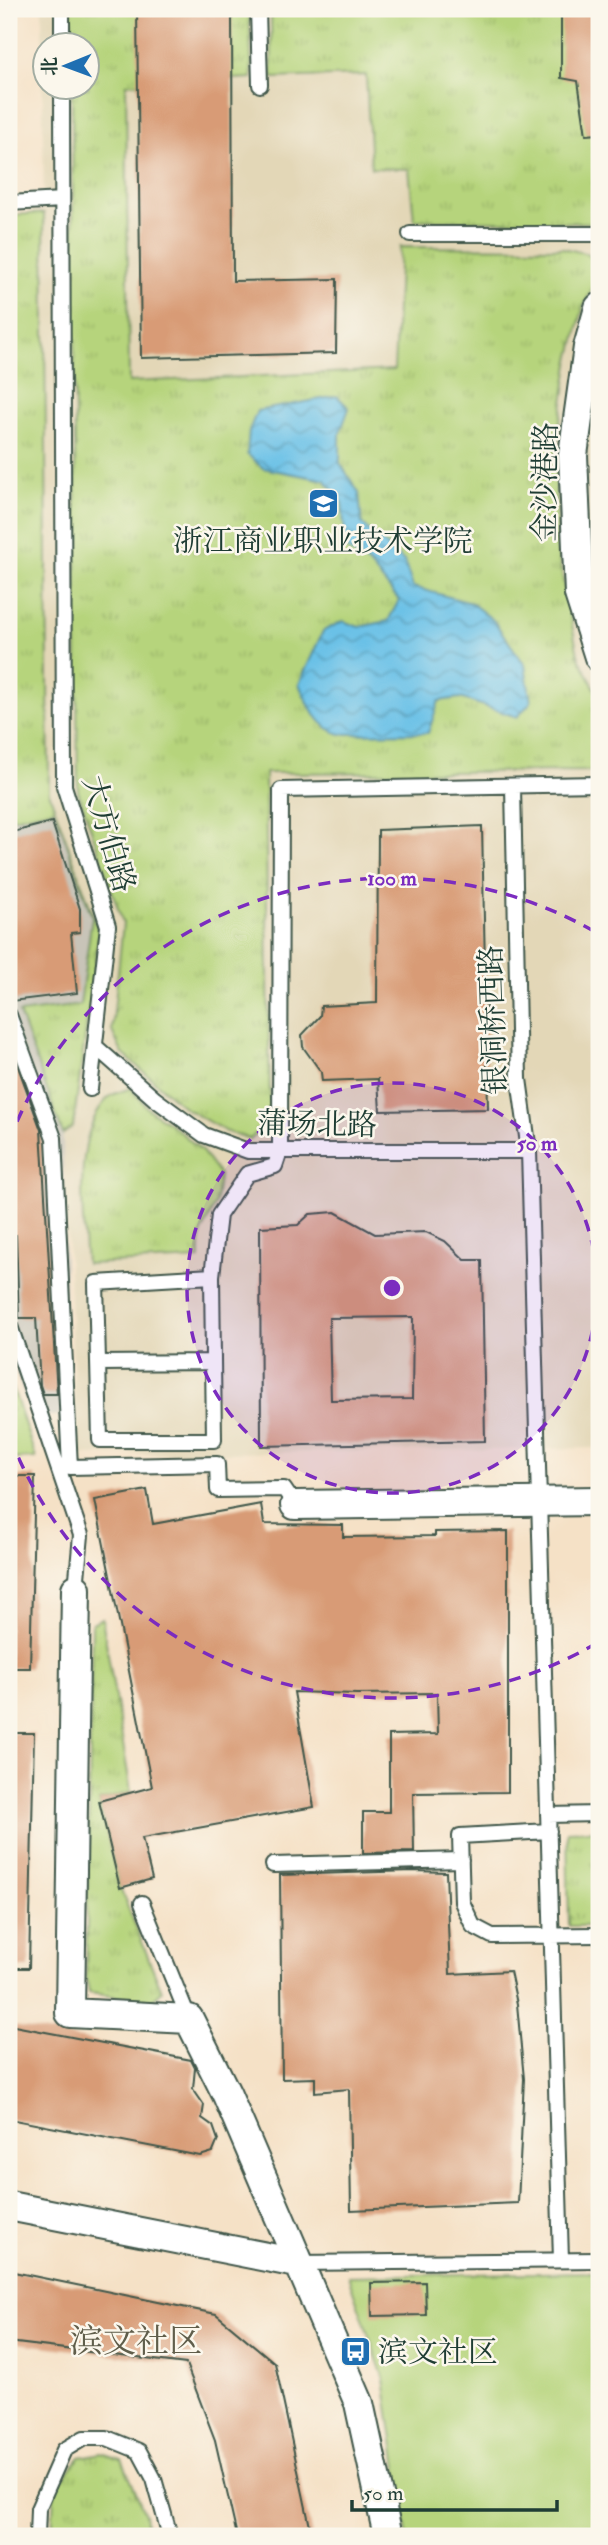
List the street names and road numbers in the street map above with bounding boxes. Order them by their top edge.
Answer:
street label: 金沙港路 [526,422,565,542]
street label: 大方伯路 [74,771,143,897]
street label: 银洞桥西路 [472,944,515,1096]
street label: 蒲场北路 [257,1105,377,1144]

